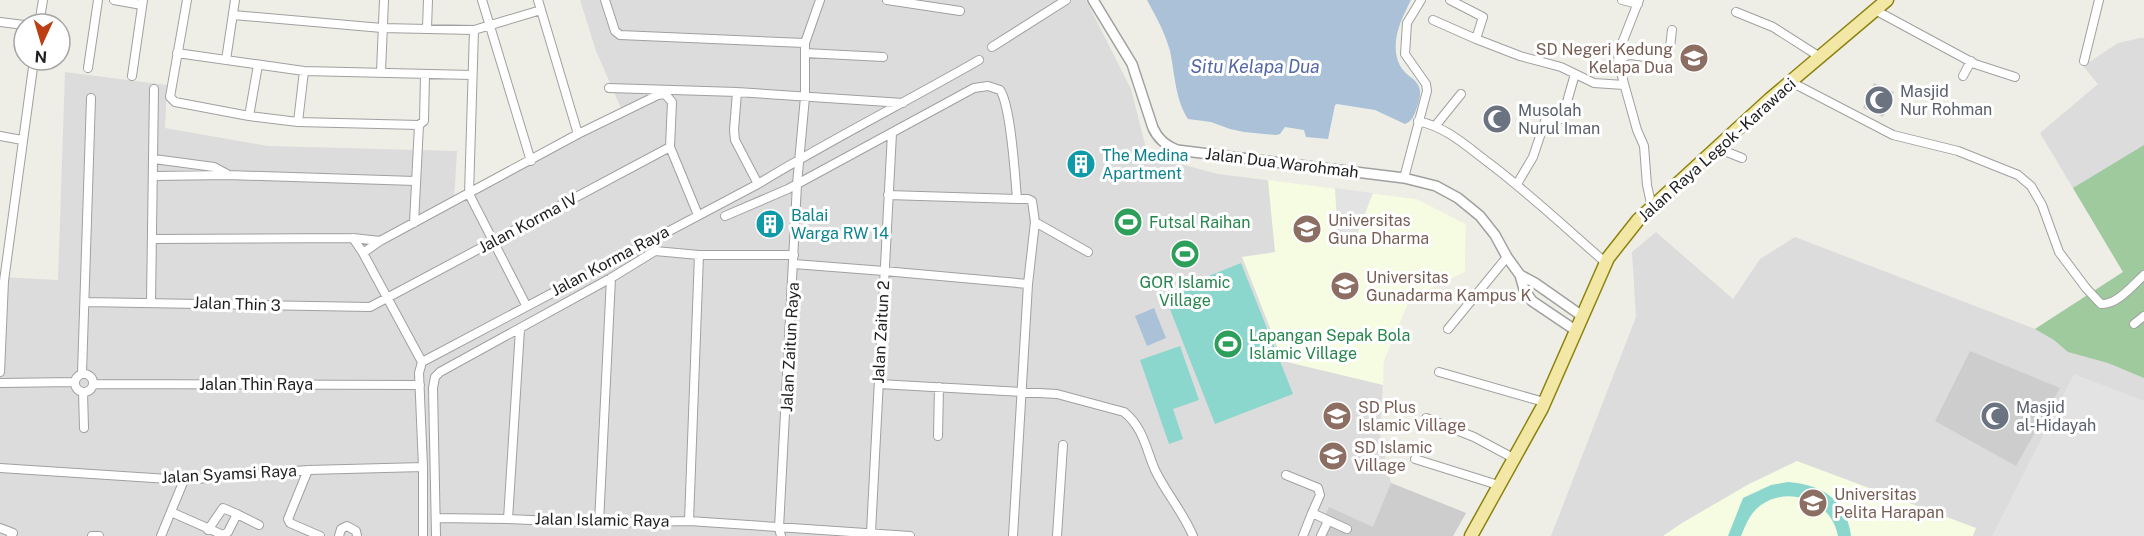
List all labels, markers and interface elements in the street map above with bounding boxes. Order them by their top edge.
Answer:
north arrow [12,12,72,72]
place label: SD Negeri Kedung Kelapa Dua [1536,40,1673,77]
school or university icon: SD Negeri Kedung Kelapa Dua [1678,42,1710,74]
text: N [34,47,48,66]
water label: Situ Kelapa Dua [1190,56,1320,77]
street label: Jalan Raya Legok - Karawaci [1634,74,1800,226]
place label: Masjid Nur Rohman [1900,82,1992,119]
mosque icon: Masjid Nur Rohman [1863,84,1895,116]
place label: Musolah Nurul Iman [1518,101,1600,138]
mosque icon: Musolah Nurul Iman [1481,103,1513,135]
street label: Jalan Dua Warohmah [1204,144,1360,182]
place label: The Medina Apartment [1102,146,1188,183]
building icon: The Medina Apartment [1065,148,1097,180]
street label: Jalan Korma IV [475,189,581,257]
place label: Balai Warga RW 14 [791,206,889,243]
sports icon: Futsal Raihan [1112,206,1144,238]
building icon: Balai Warga RW 14 [754,208,786,240]
place label: Universitas Guna Dharma [1328,211,1429,248]
place label: Futsal Raihan [1149,213,1250,232]
school or university icon: Universitas Guna Dharma [1291,213,1323,245]
street label: Jalan Korma Raya [548,222,672,300]
sports icon: GOR Islamic Village [1169,238,1201,270]
place label: Universitas Gunadarma Kampus K [1366,268,1532,305]
school or university icon: Universitas Gunadarma Kampus K [1329,270,1361,302]
place label: GOR Islamic Village [1140,273,1230,310]
street label: Jalan Zaitun 2 [869,280,893,384]
street label: Jalan Zaitun Raya [777,282,803,412]
street label: Jalan Thin 3 [193,293,281,315]
place label: Lapangan Sepak Bola Islamic Village [1249,326,1410,363]
sports icon: Lapangan Sepak Bola Islamic Village [1212,328,1244,360]
street label: Jalan Thin Raya [199,375,313,394]
place label: SD Plus Islamic Village [1358,398,1466,435]
place label: Masjid al-Hidayah [2016,398,2096,435]
school or university icon: SD Plus Islamic Village [1321,400,1353,432]
mosque icon: Masjid al-Hidayah [1979,400,2011,432]
place label: SD Islamic Village [1354,438,1432,475]
school or university icon: SD Islamic Village [1317,440,1349,472]
street label: Jalan Syamsi Raya [161,461,297,487]
place label: Universitas Pelita Harapan [1834,485,1944,522]
school or university icon: Universitas Pelita Harapan [1797,487,1829,519]
street label: Jalan Islamic Raya [534,509,670,531]

